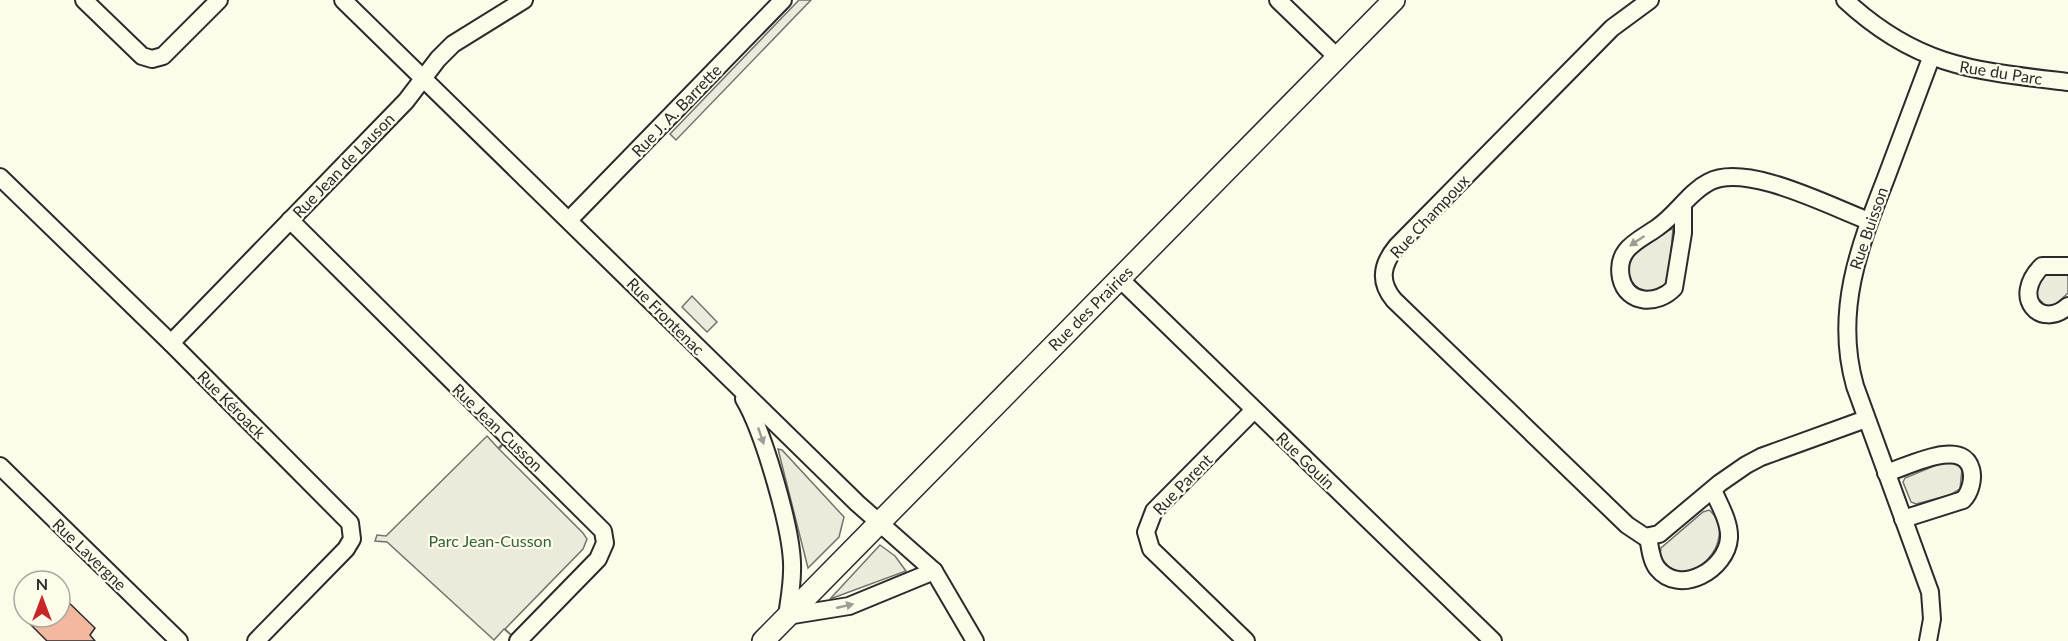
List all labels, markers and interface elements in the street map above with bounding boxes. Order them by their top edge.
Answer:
street label: Rue du Parc [1958,56,2044,88]
street label: Rue J. A. Barrette [627,60,725,160]
street label: Rue Jean de Lauson [288,109,398,221]
street label: Rue Champoux [1386,170,1472,262]
street label: Rue Buisson [1845,184,1891,272]
one-way arrow [1629,235,1645,247]
street label: Rue des Prairies [1044,262,1136,354]
street label: Rue Frontenac [623,273,709,359]
street label: Rue Kéroack [194,366,270,442]
street label: Rue Jean Cusson [449,379,547,475]
one-way arrow [756,427,766,445]
street label: Rue Gouin [1273,428,1339,492]
street label: Rue Parent [1148,450,1216,518]
street label: Rue Lavergne [49,514,131,594]
park label: Parc Jean-Cusson [428,531,552,550]
north arrow [12,569,72,629]
text: N [36,574,48,593]
one-way arrow [835,601,854,610]

